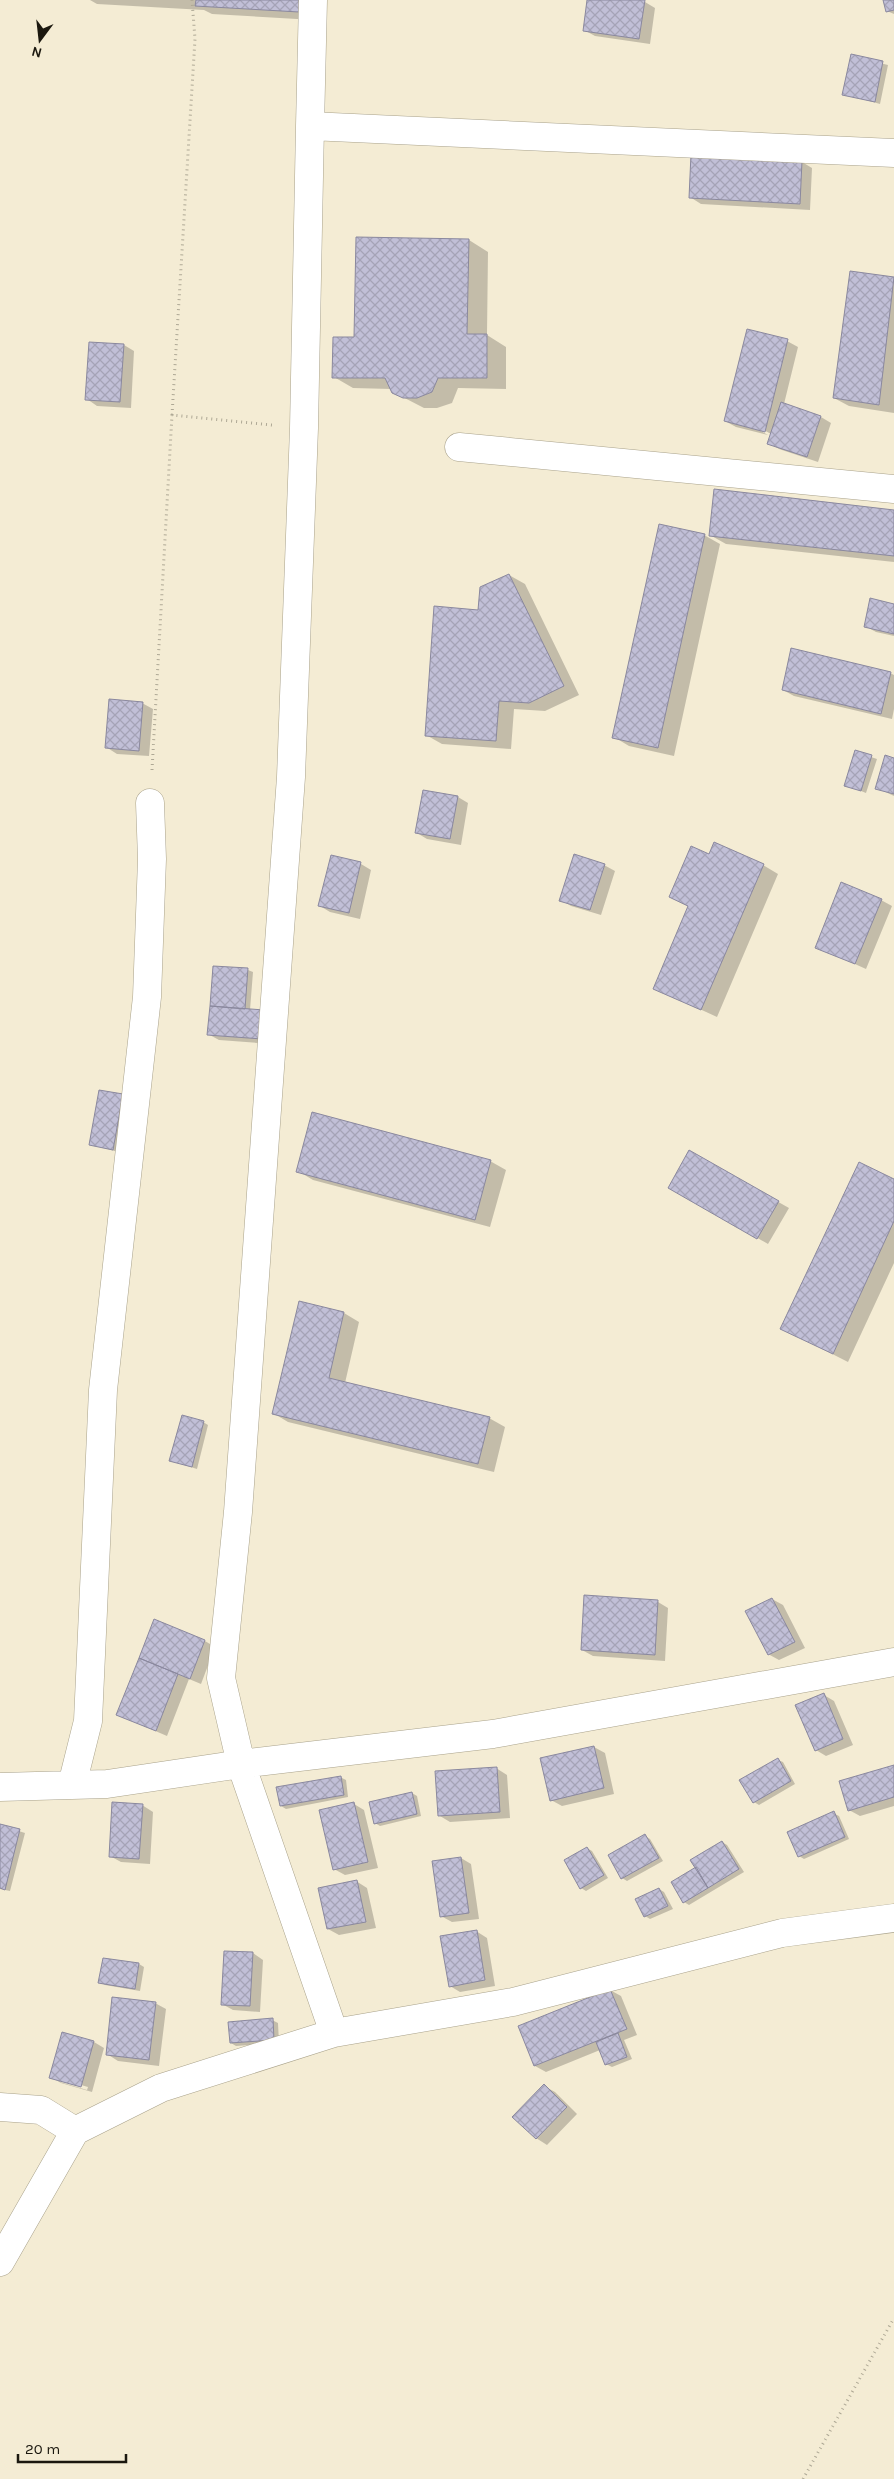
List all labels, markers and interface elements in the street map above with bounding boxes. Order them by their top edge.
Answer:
north arrow [15,15,65,65]
text: N [30,43,44,62]
scale bar [18,2432,125,2464]
text: 20 m [25,2440,60,2458]

